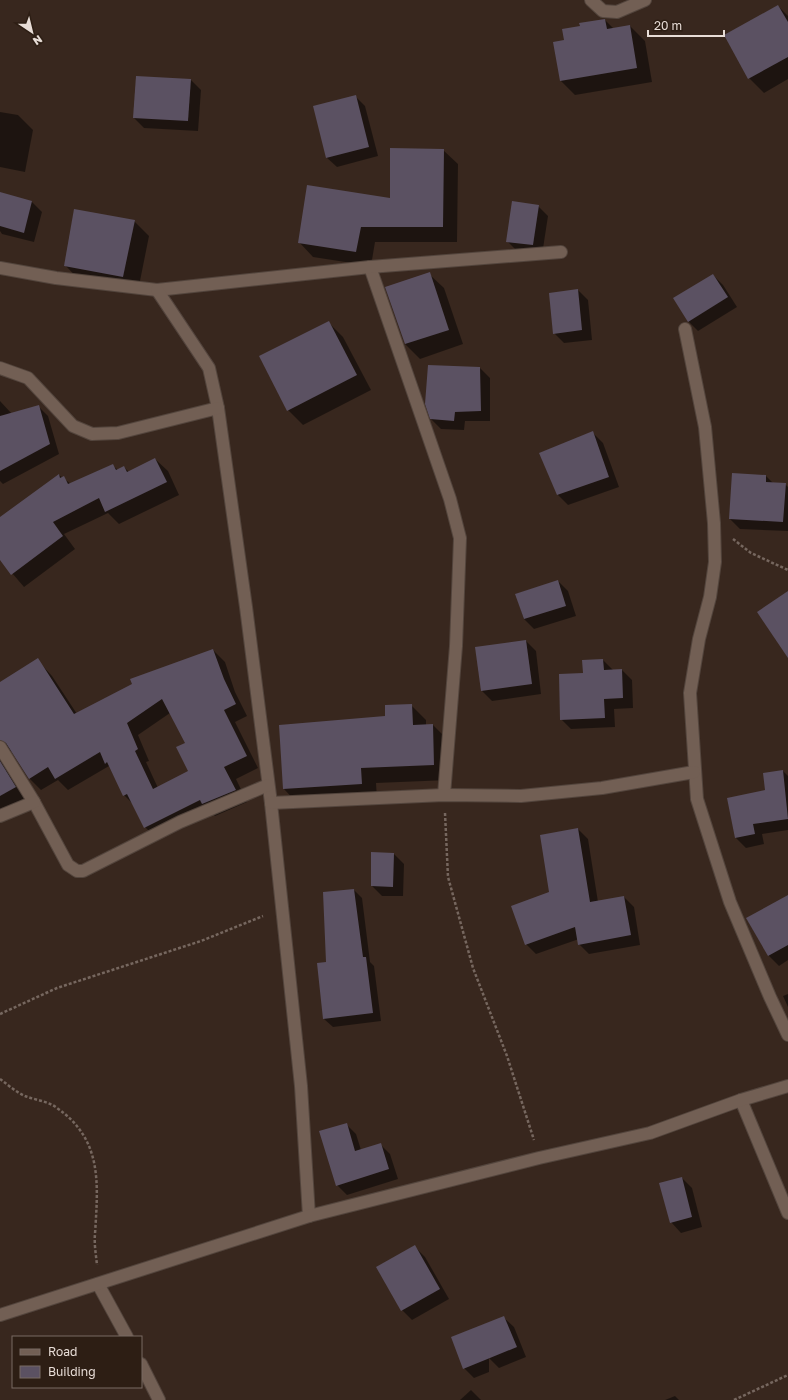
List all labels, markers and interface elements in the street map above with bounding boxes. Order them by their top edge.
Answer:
north arrow [12,12,52,52]
scale bar [648,12,724,38]
text: 20 m [654,18,682,33]
text: N [31,33,45,48]
legend [12,1336,142,1388]
text: Road [48,1344,77,1359]
text: Building [48,1364,96,1379]

